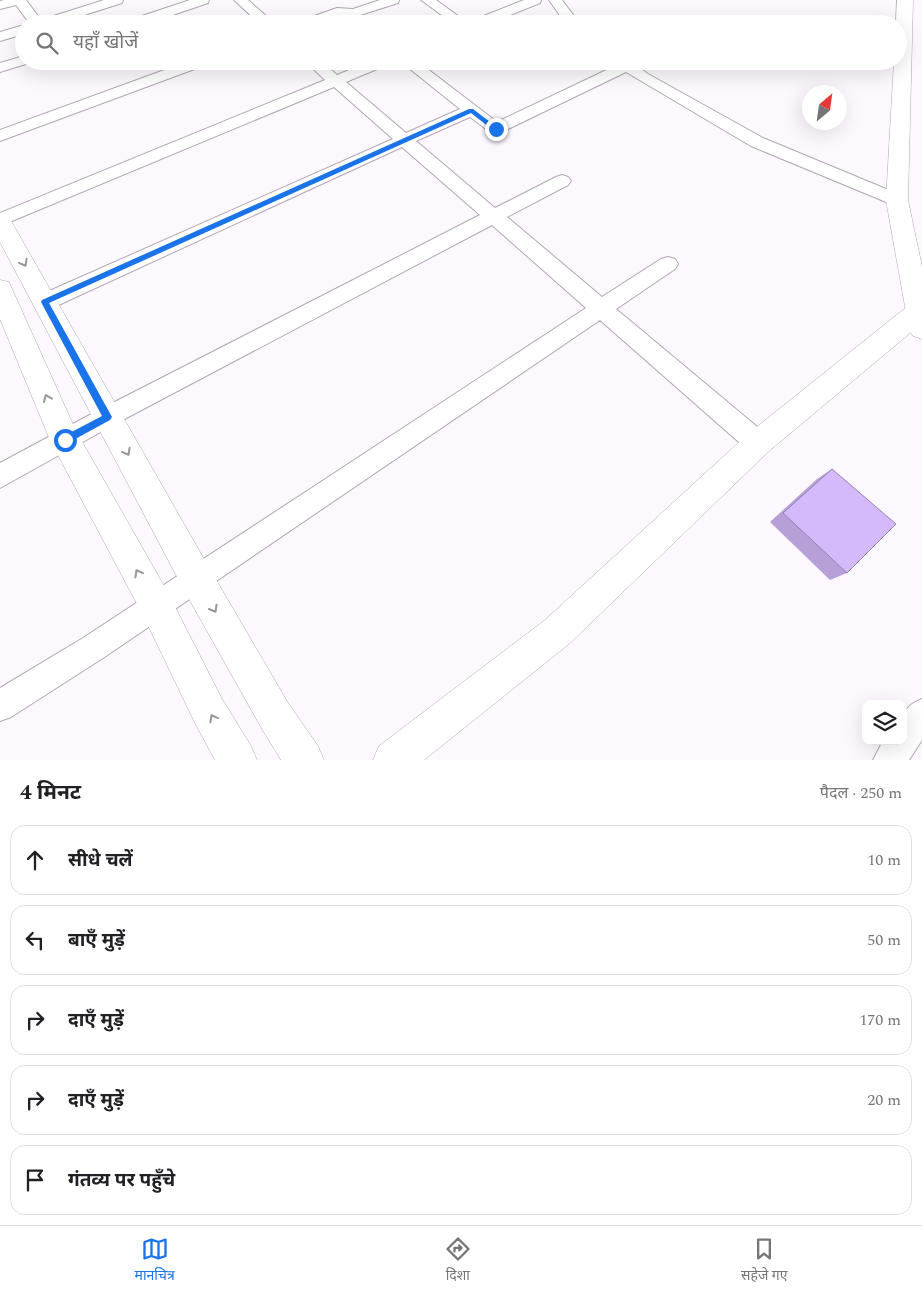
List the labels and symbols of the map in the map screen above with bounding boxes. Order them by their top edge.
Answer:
north arrow [802,85,847,130]
route end [485,118,508,141]
one-way arrow [17,258,27,267]
one-way arrow [43,394,53,403]
route start [54,429,77,452]
one-way arrow [120,447,130,456]
one-way arrow [135,569,145,578]
one-way arrow [208,604,218,613]
one-way arrow [209,714,219,723]

